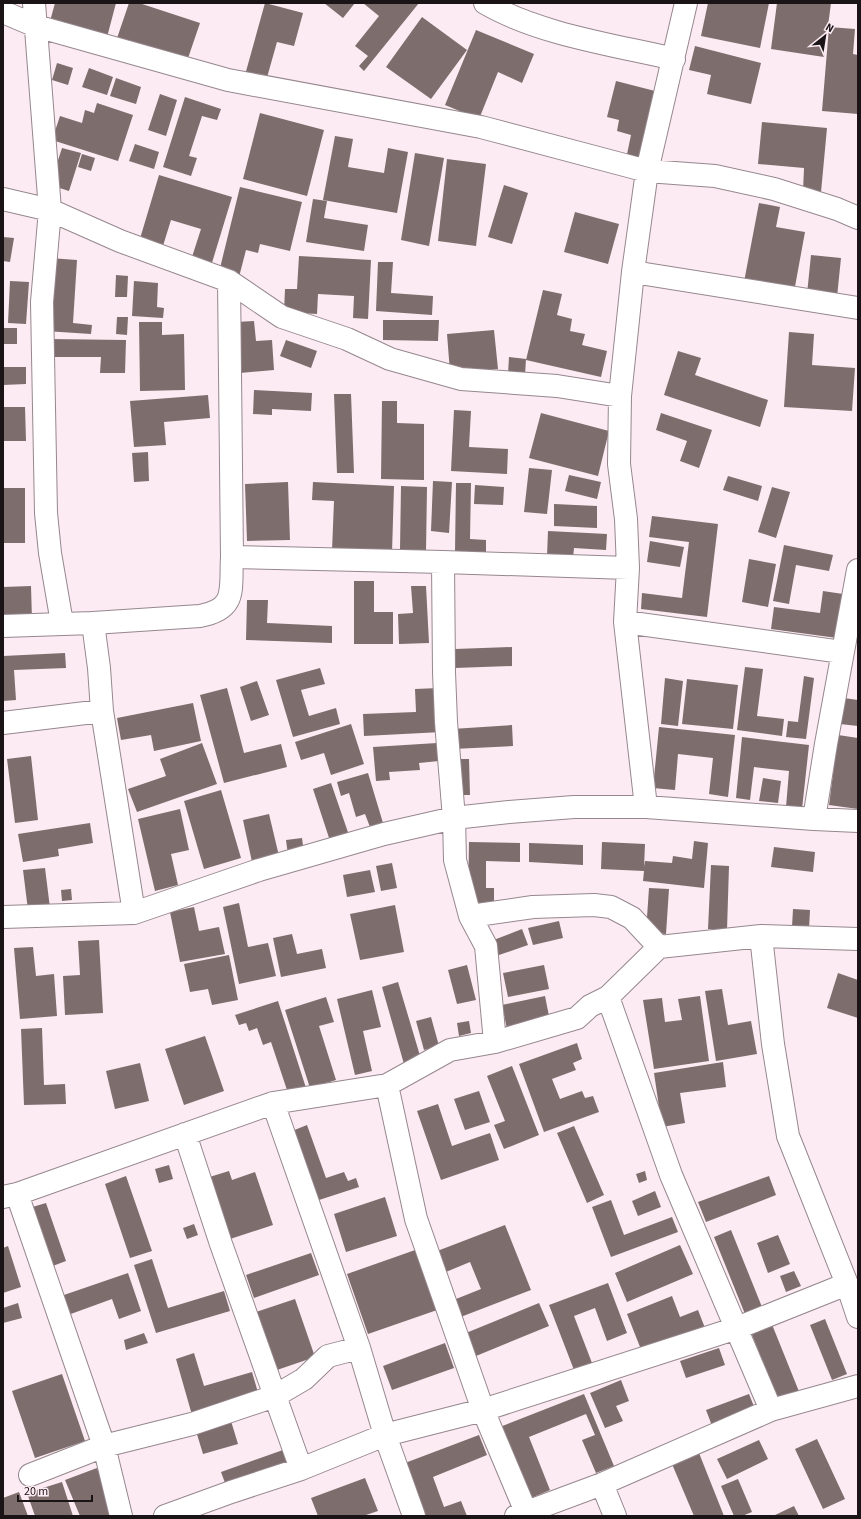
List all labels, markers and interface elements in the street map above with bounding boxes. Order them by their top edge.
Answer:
north arrow [805,16,845,56]
text: N [823,19,837,36]
scale bar [18,1477,92,1503]
text: 20 m [24,1483,48,1500]

